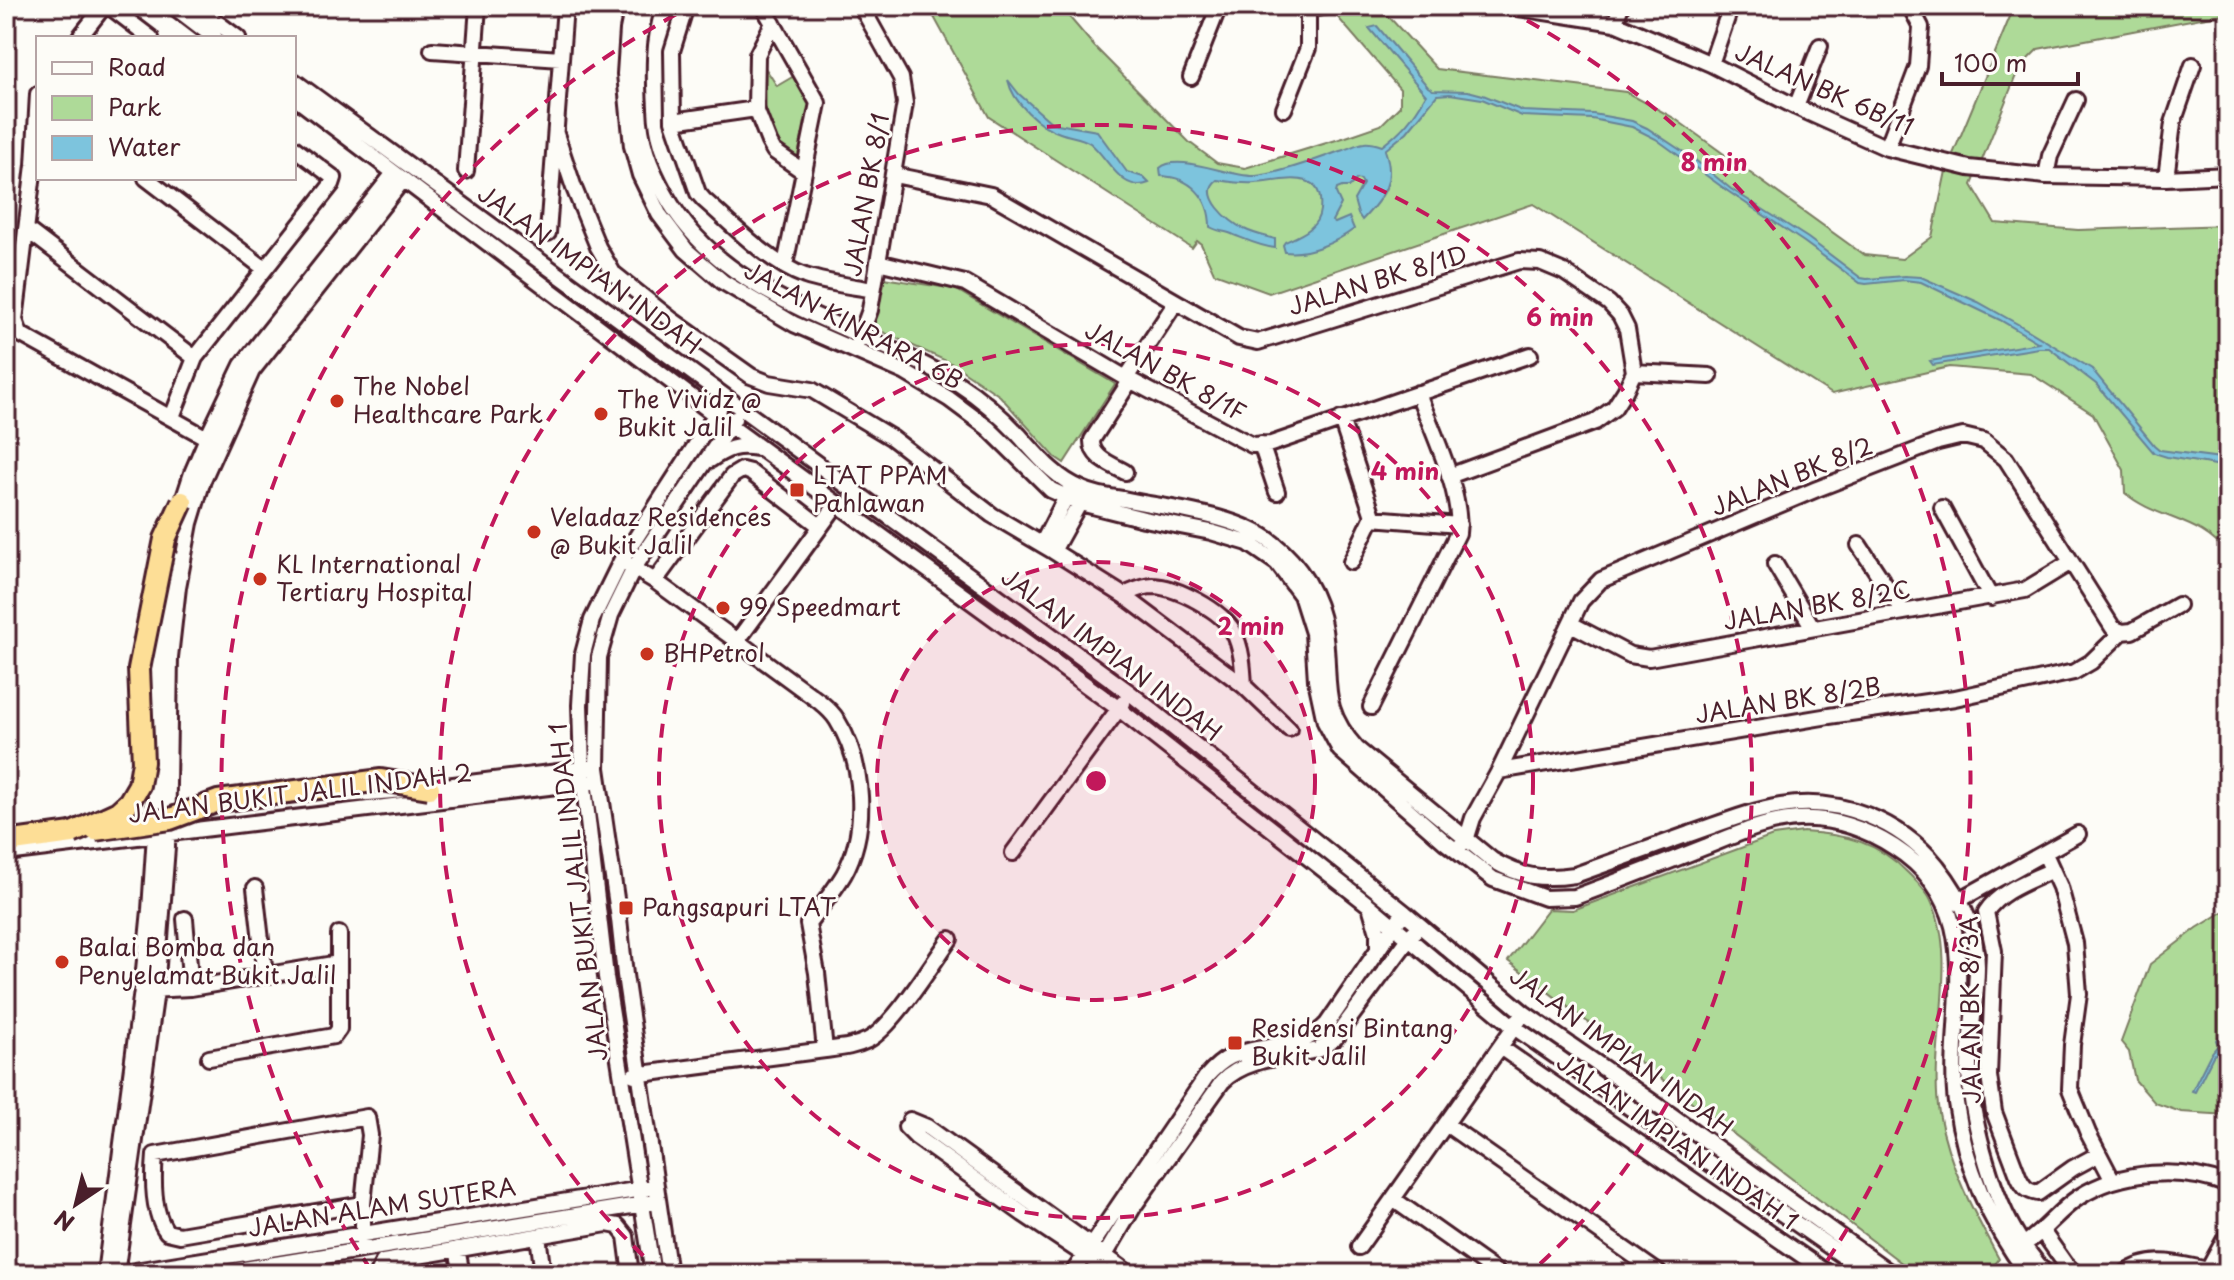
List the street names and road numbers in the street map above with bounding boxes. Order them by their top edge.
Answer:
street label: JALAN BK 6B/11 [1730,33,1920,144]
street label: JALAN BK 8/1 [833,110,897,279]
street label: JALAN IMPIAN INDAH [471,175,709,362]
street label: JALAN BK 8/1D [1283,235,1471,323]
street label: JALAN KINRARA 6B [738,251,970,397]
street label: JALAN BK 8/1F [1079,311,1253,430]
street label: JALAN BK 8/2 [1705,426,1877,524]
street label: JALAN IMPIAN INDAH [994,558,1230,749]
street label: JALAN BK 8/2C [1720,570,1913,638]
street label: JALAN BK 8/2B [1692,667,1883,731]
street label: JALAN BUKIT JALIL INDAH 1 [538,721,616,1064]
street label: JALAN BUKIT JALIL INDAH 2 [126,753,474,831]
street label: JALAN BK 8/3A [1949,916,1989,1104]
street label: JALAN IMPIAN INDAH [1503,957,1741,1144]
street label: JALAN IMPIAN INDAH 1 [1550,1043,1806,1238]
street label: JALAN ALAM SUTERA [245,1167,518,1245]

